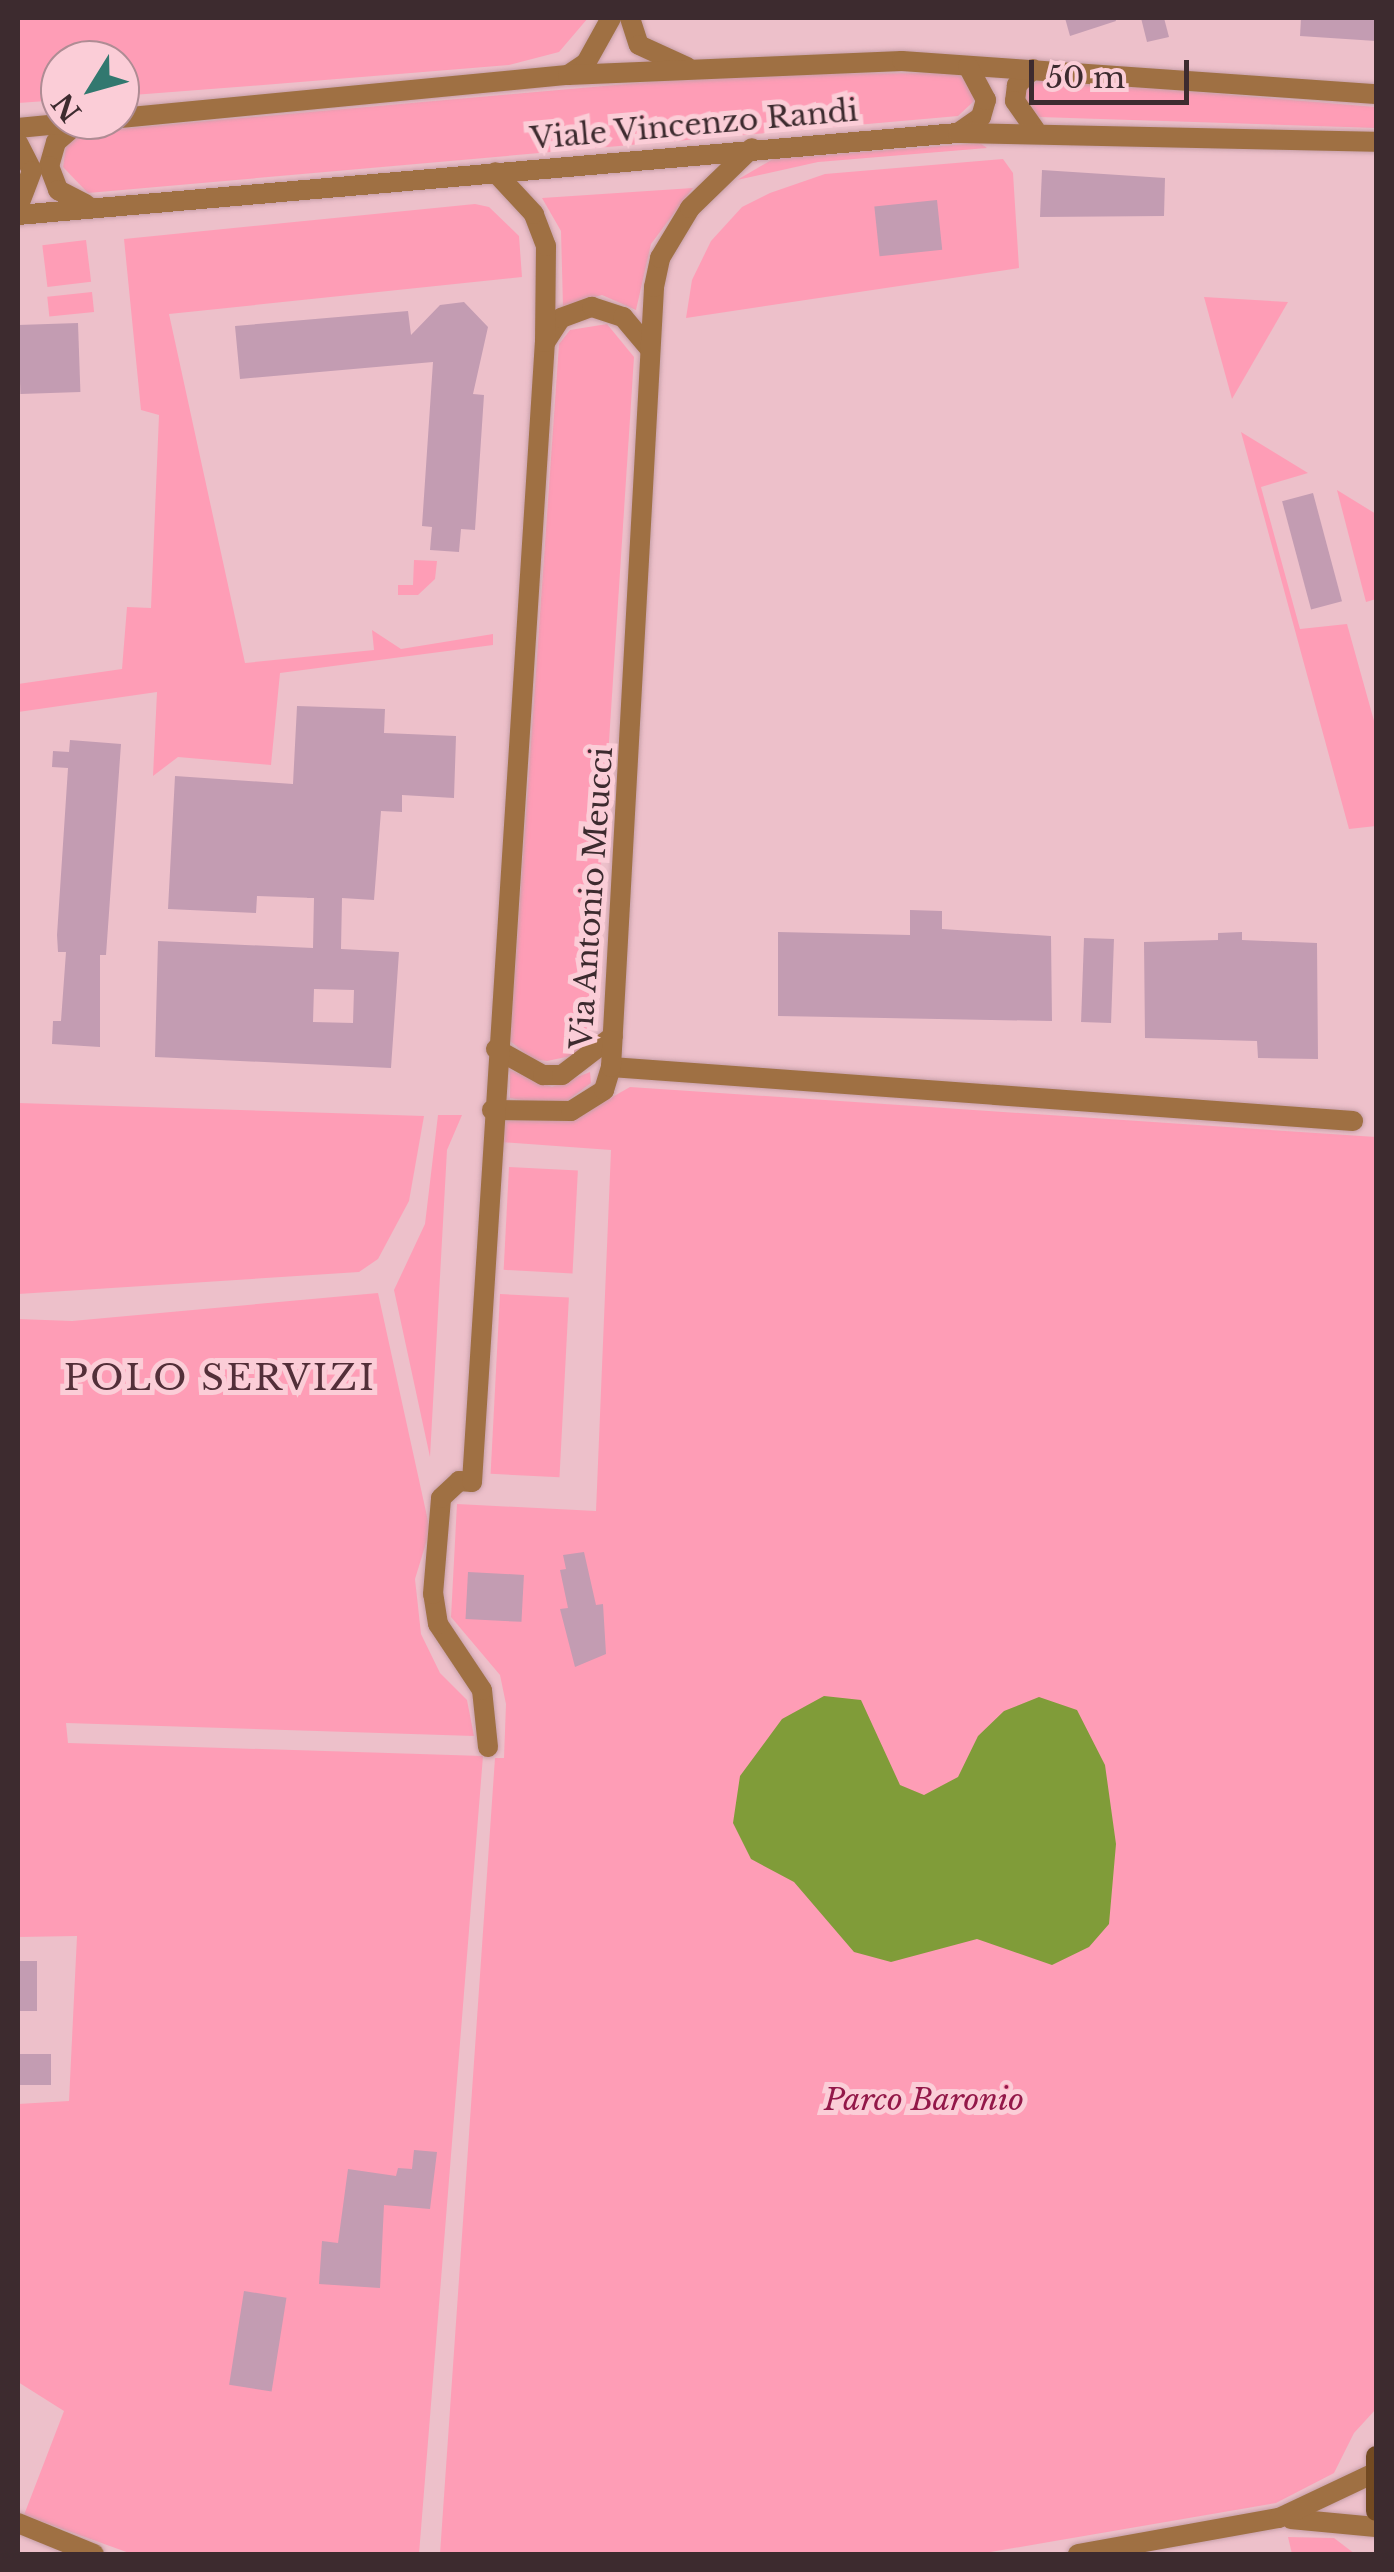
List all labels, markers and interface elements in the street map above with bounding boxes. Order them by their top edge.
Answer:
north arrow [40,40,140,140]
scale bar [1034,40,1194,102]
text: 50 m [1046,59,1125,96]
text: N [45,86,89,128]
street label: Viale Vincenzo Randi [528,93,860,157]
street label: Via Antonio Meucci [563,745,621,1051]
district label: POLO SERVIZI [64,1357,376,1399]
park label: Parco Baronio [824,2082,1024,2118]

